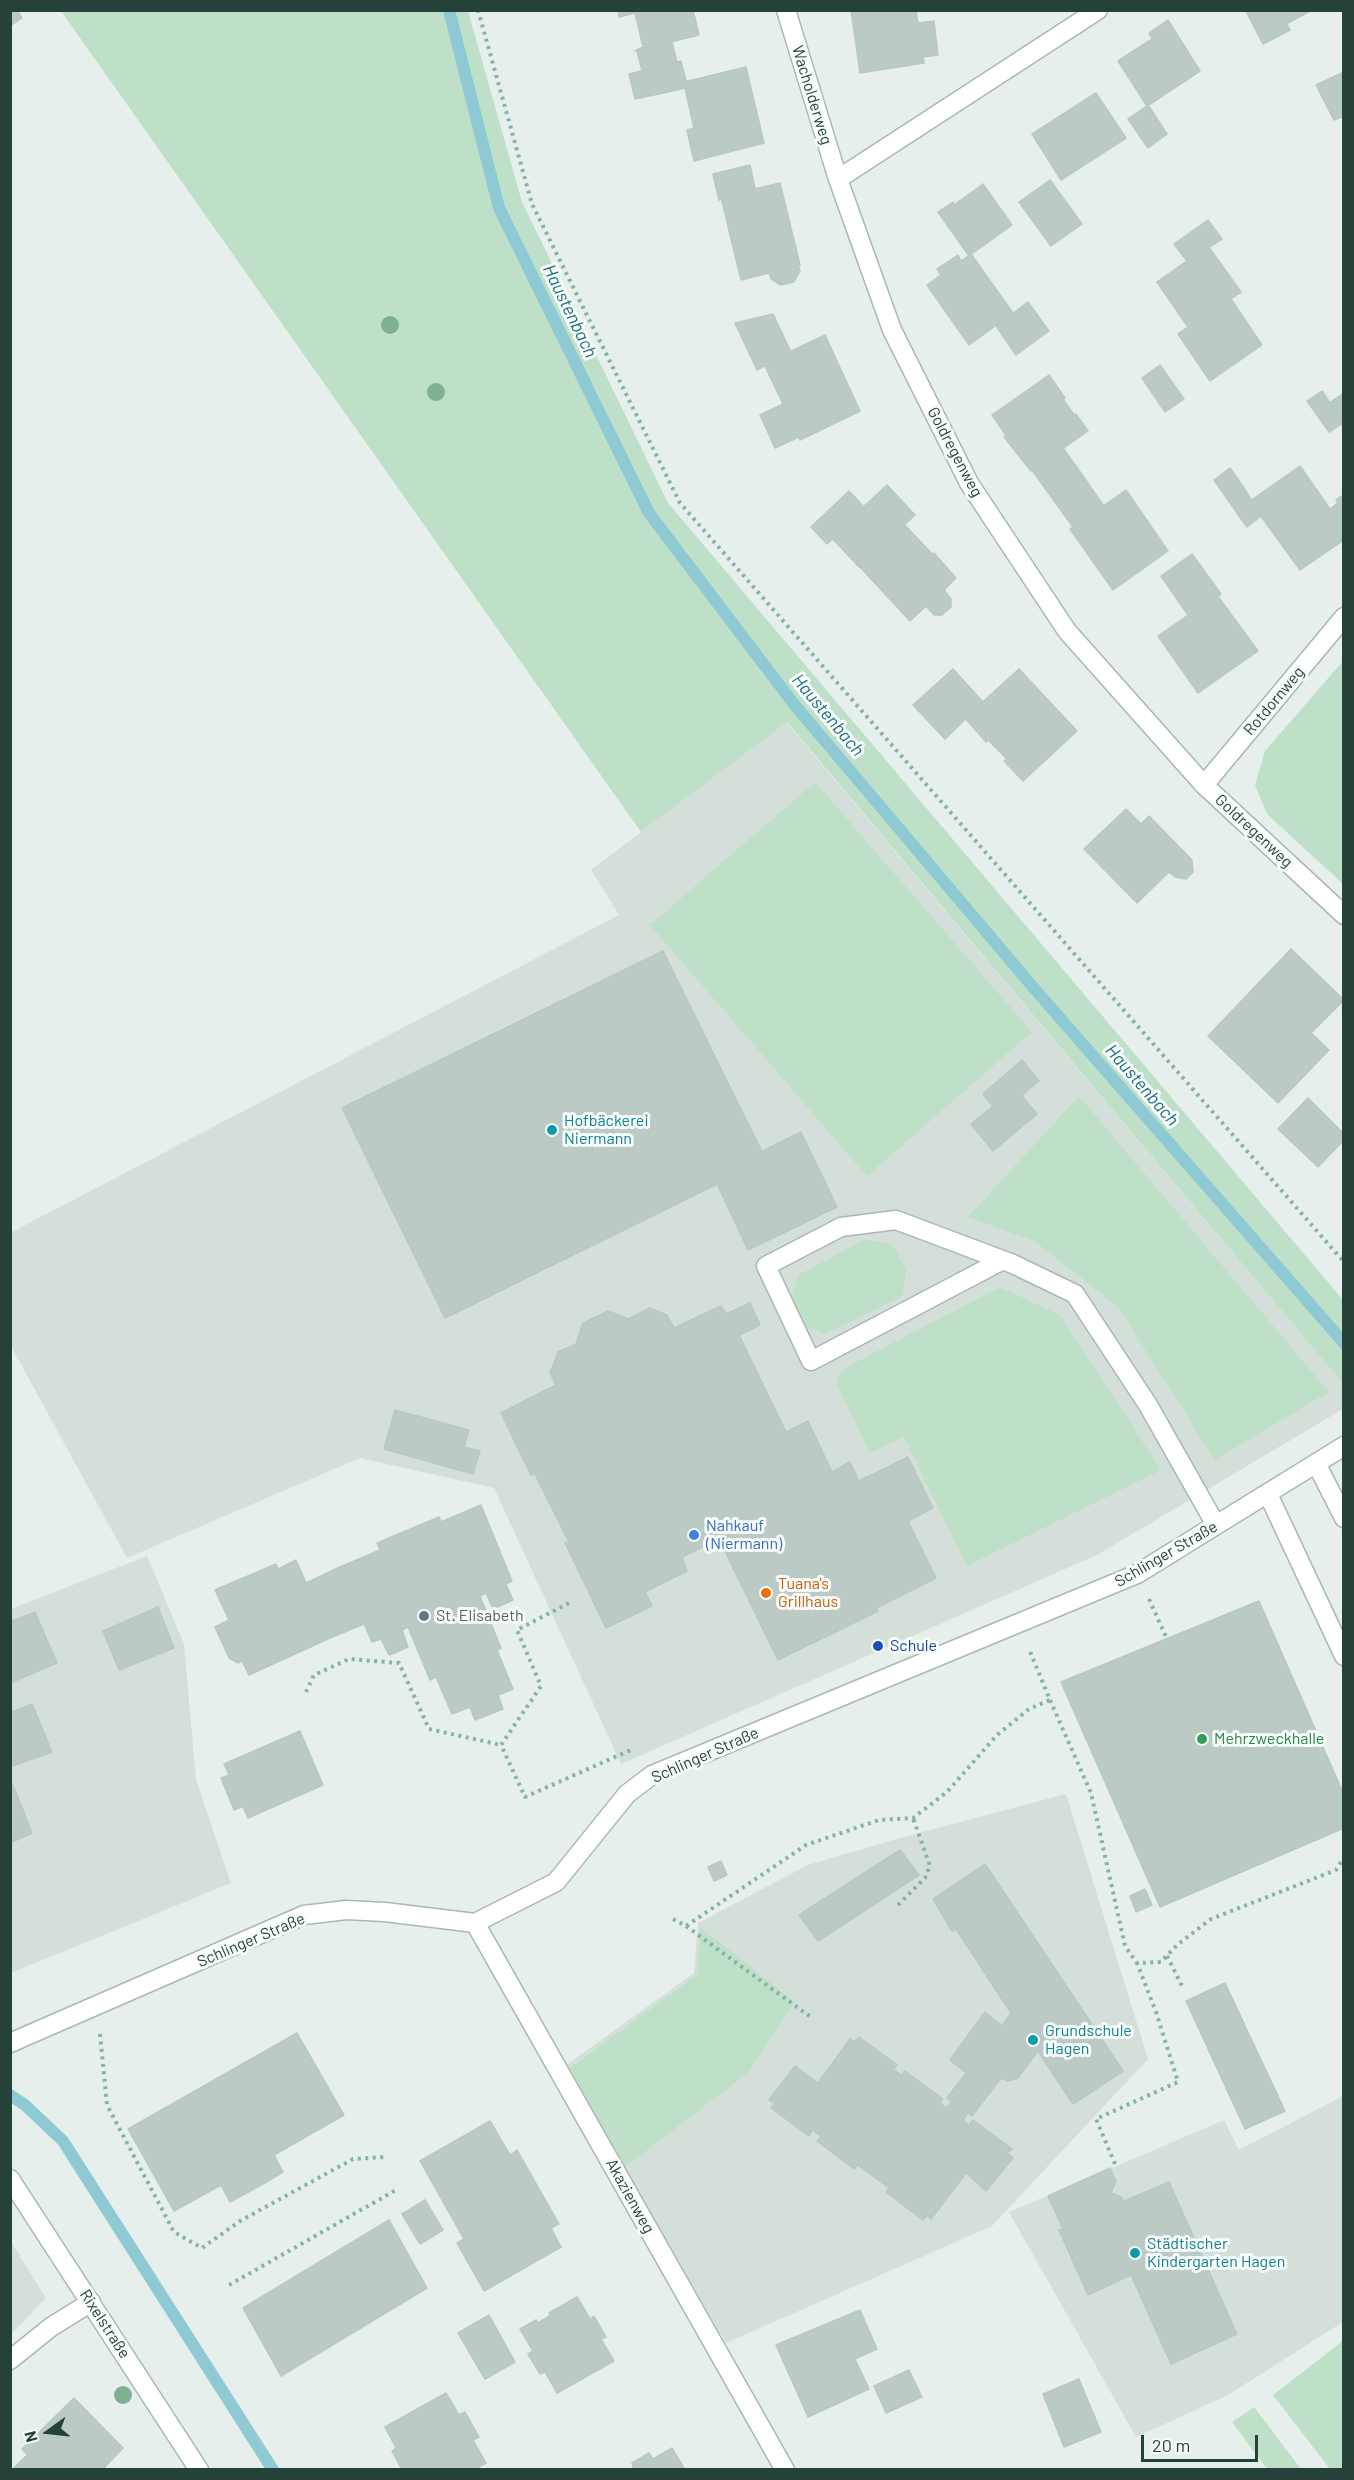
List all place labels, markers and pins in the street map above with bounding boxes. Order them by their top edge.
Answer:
place label: Hofbäckerei Niermann [564,1111,648,1149]
marker: Hofbäckerei Niermann [545,1123,559,1137]
place label: Nahkauf (Niermann) [706,1516,782,1554]
marker: Nahkauf (Niermann) [687,1528,701,1542]
place label: Tuana's Grillhaus [778,1574,838,1612]
marker: Tuana's Grillhaus [759,1586,773,1600]
place label: St. Elisabeth [436,1606,524,1626]
marker: St. Elisabeth [417,1609,431,1623]
place label: Schule [890,1636,937,1656]
marker: Schule [871,1639,885,1653]
place label: Mehrzweckhalle [1214,1729,1324,1749]
marker: Mehrzweckhalle [1195,1732,1209,1746]
place label: Grundschule Hagen [1045,2021,1132,2059]
marker: Grundschule Hagen [1026,2033,1040,2047]
place label: Städtischer Kindergarten Hagen [1147,2234,1285,2272]
marker: Städtischer Kindergarten Hagen [1128,2246,1142,2260]

